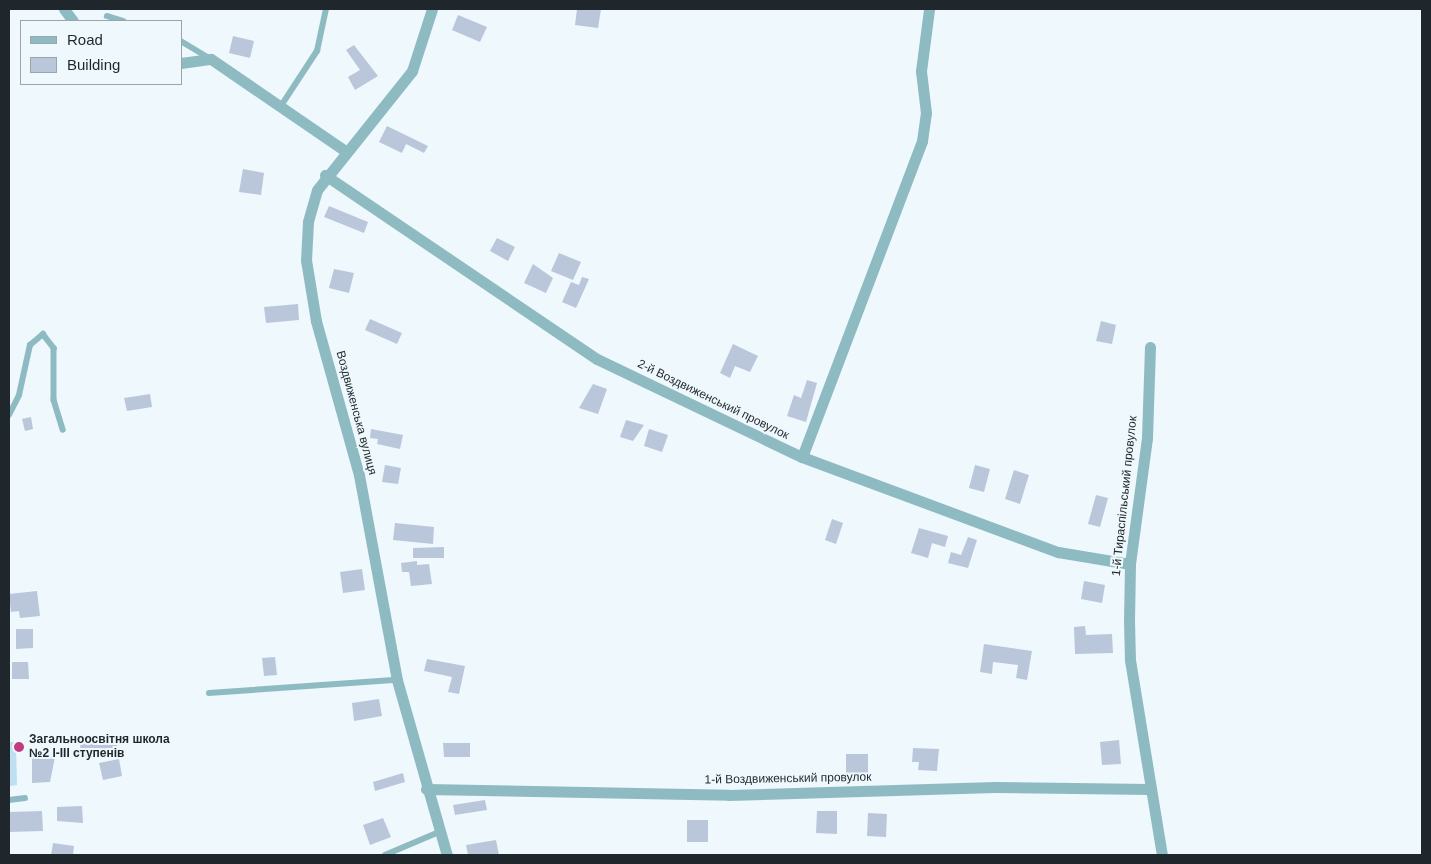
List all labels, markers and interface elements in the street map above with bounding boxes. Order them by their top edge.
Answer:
legend [20,20,182,85]
text: Road [67,31,103,48]
text: Building [67,56,120,73]
street label: Воздвиженська вулиця [332,349,380,477]
street label: 2-й Воздвиженський провулок [635,357,791,443]
street label: 1-й Тираспільський провулок [1109,415,1141,577]
place label: Загальноосвітня школа №2 I-III ступенів [29,733,170,761]
marker: Загальноосвітня школа №2 I-III ступенів [13,741,25,753]
street label: 1-й Воздвиженський провулок [704,770,872,788]

